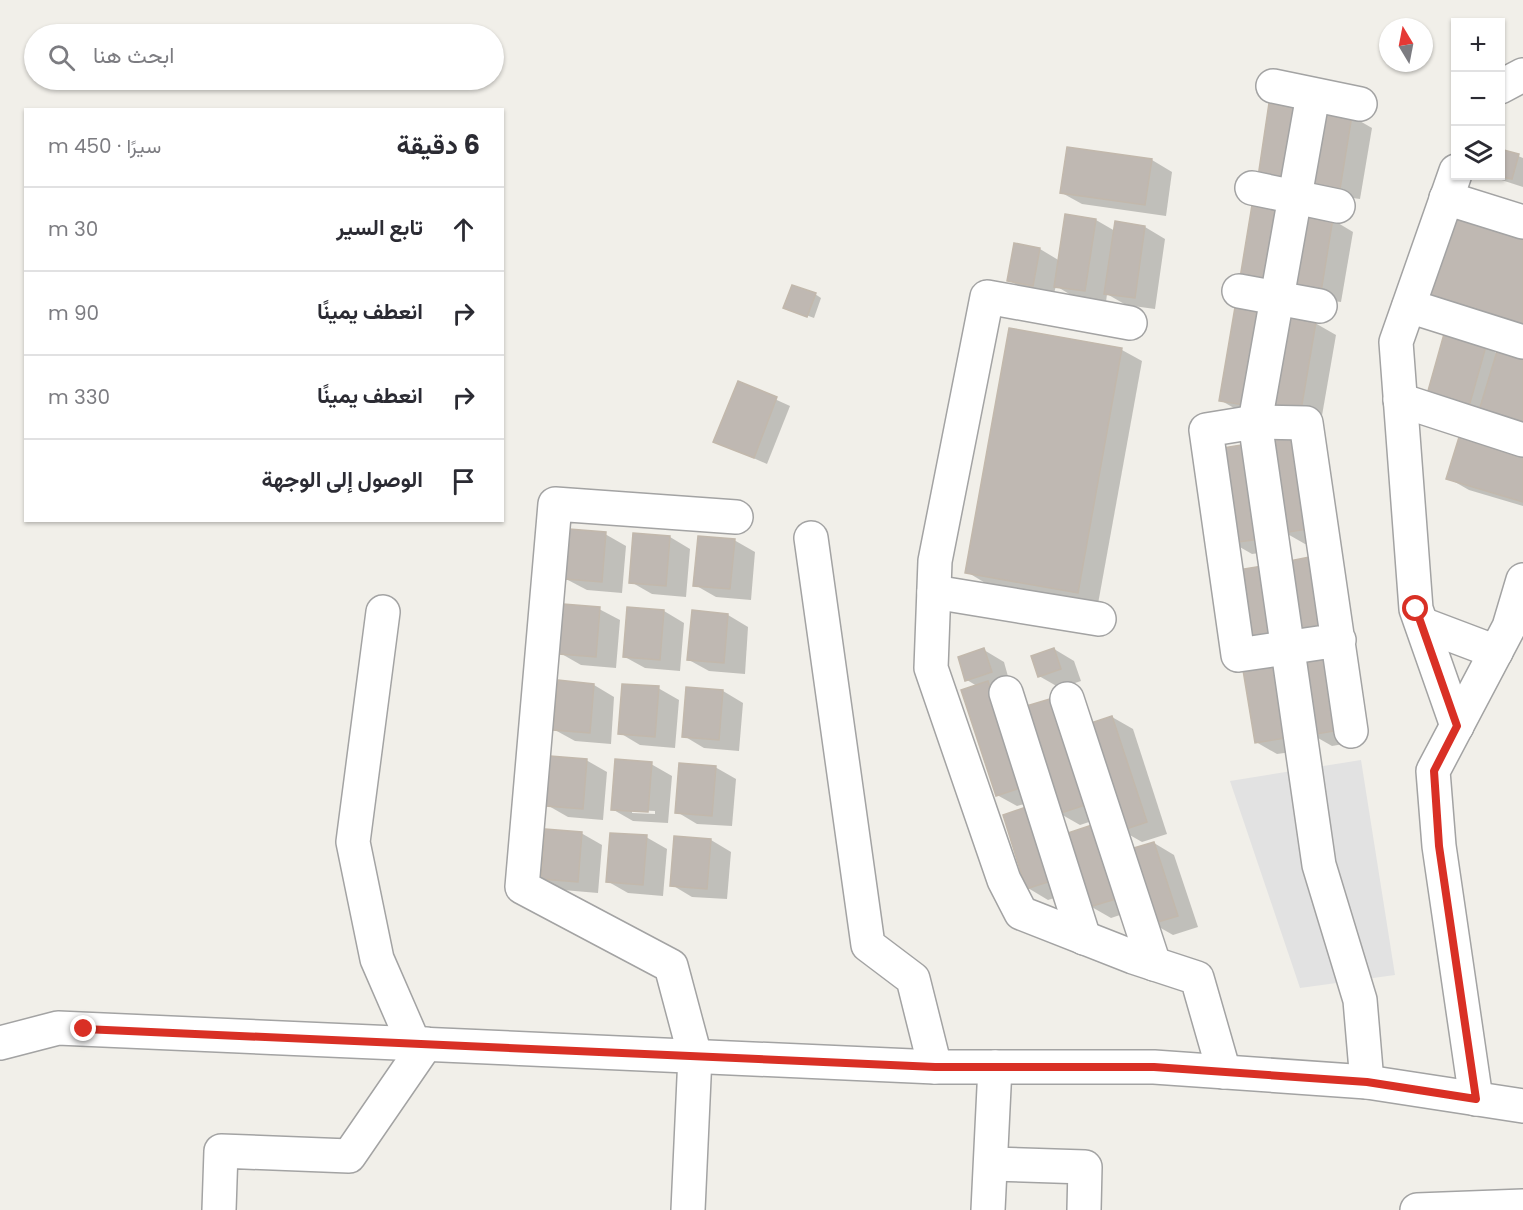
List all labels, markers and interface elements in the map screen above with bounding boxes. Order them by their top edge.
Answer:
north arrow [1379,18,1433,72]
map controls [1451,18,1505,180]
button: + [1451,18,1505,72]
search box [24,24,504,90]
text: ابحث هنا [93,40,174,71]
icon: search [45,41,78,74]
button: − [1451,72,1505,126]
button: layers [1451,126,1505,180]
text: 6 دقيقة [397,127,480,163]
text: سيرًا · 450 m [48,132,161,160]
text: تابع السير [336,212,423,243]
icon: ahead [447,213,480,246]
text: 30 m [48,215,98,243]
text: انعطف يمينًا [317,296,423,327]
icon: right [447,297,480,330]
text: 90 m [48,299,99,327]
text: انعطف يمينًا [317,380,423,411]
icon: right [447,381,480,414]
text: 330 m [48,383,110,411]
text: الوصول إلى الوجهة [262,464,423,495]
icon: arrive [447,465,480,498]
route start [1402,595,1428,621]
route end [70,1015,96,1041]

